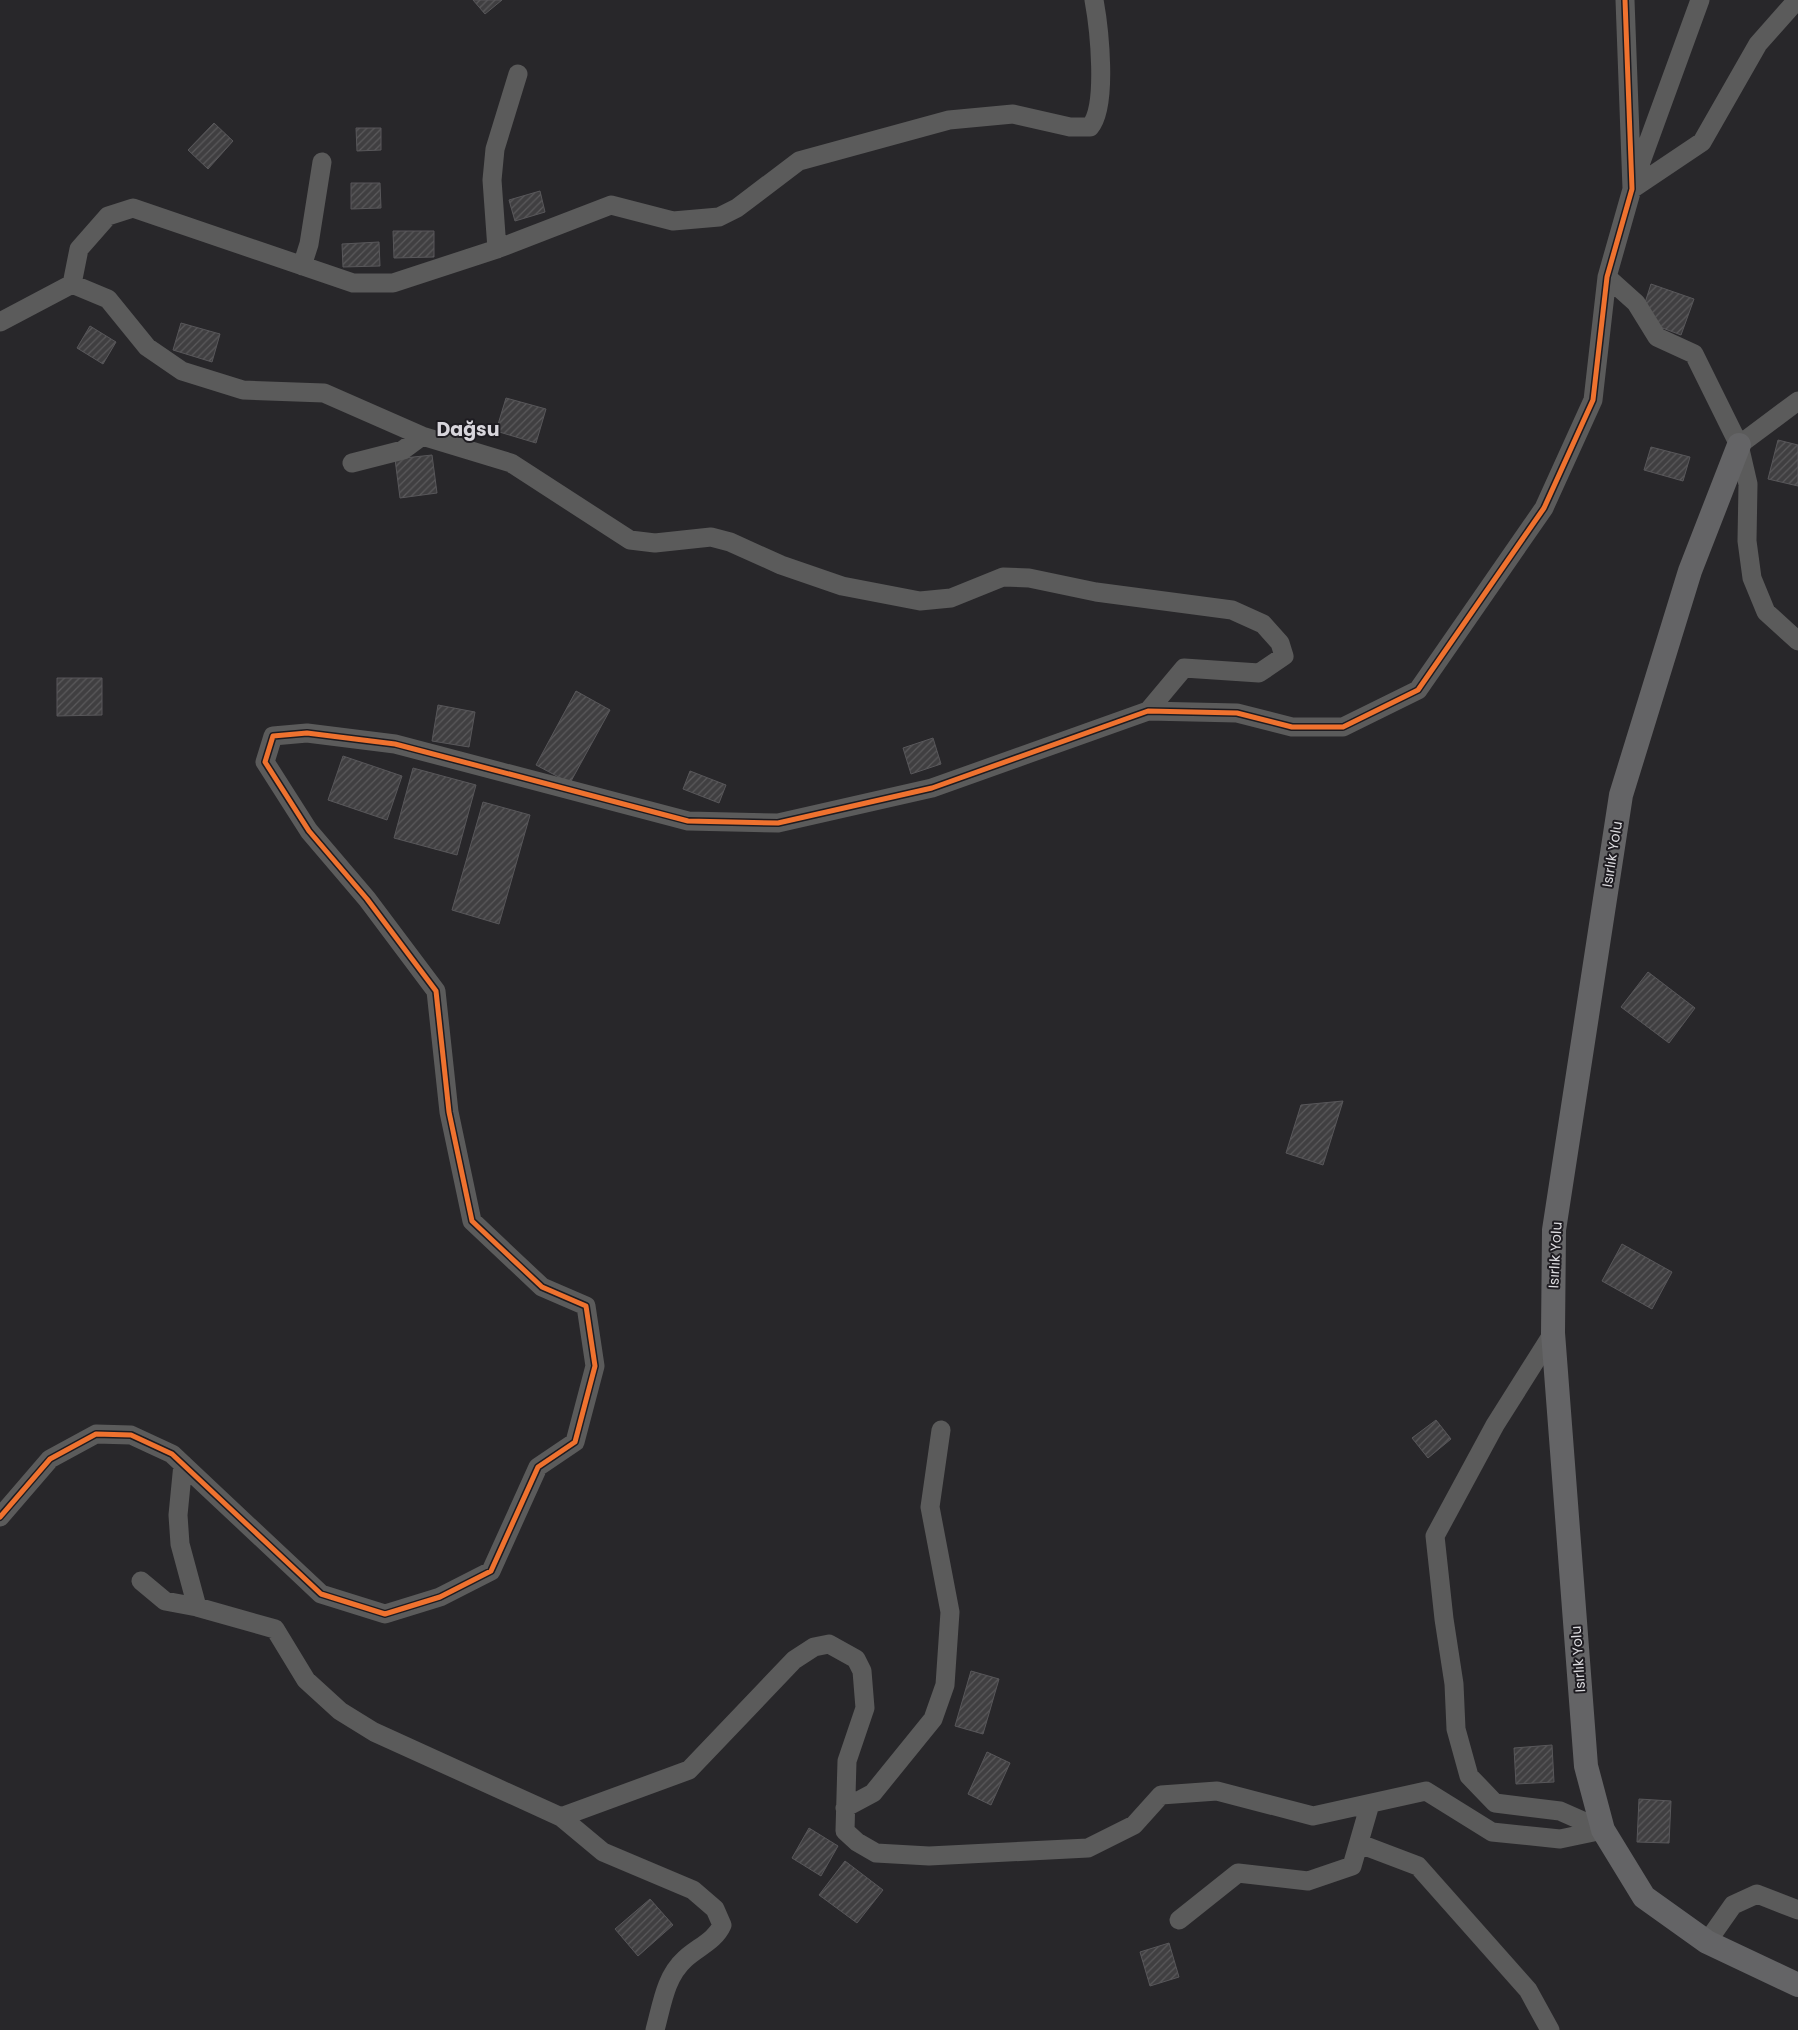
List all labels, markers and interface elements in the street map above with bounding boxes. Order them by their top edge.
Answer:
district label: Dağsu [436,416,500,443]
street label: Isırlık Yolu [1597,819,1627,889]
street label: Isırlık Yolu [1543,1221,1567,1289]
street label: Isırlık Yolu [1566,1625,1590,1693]

